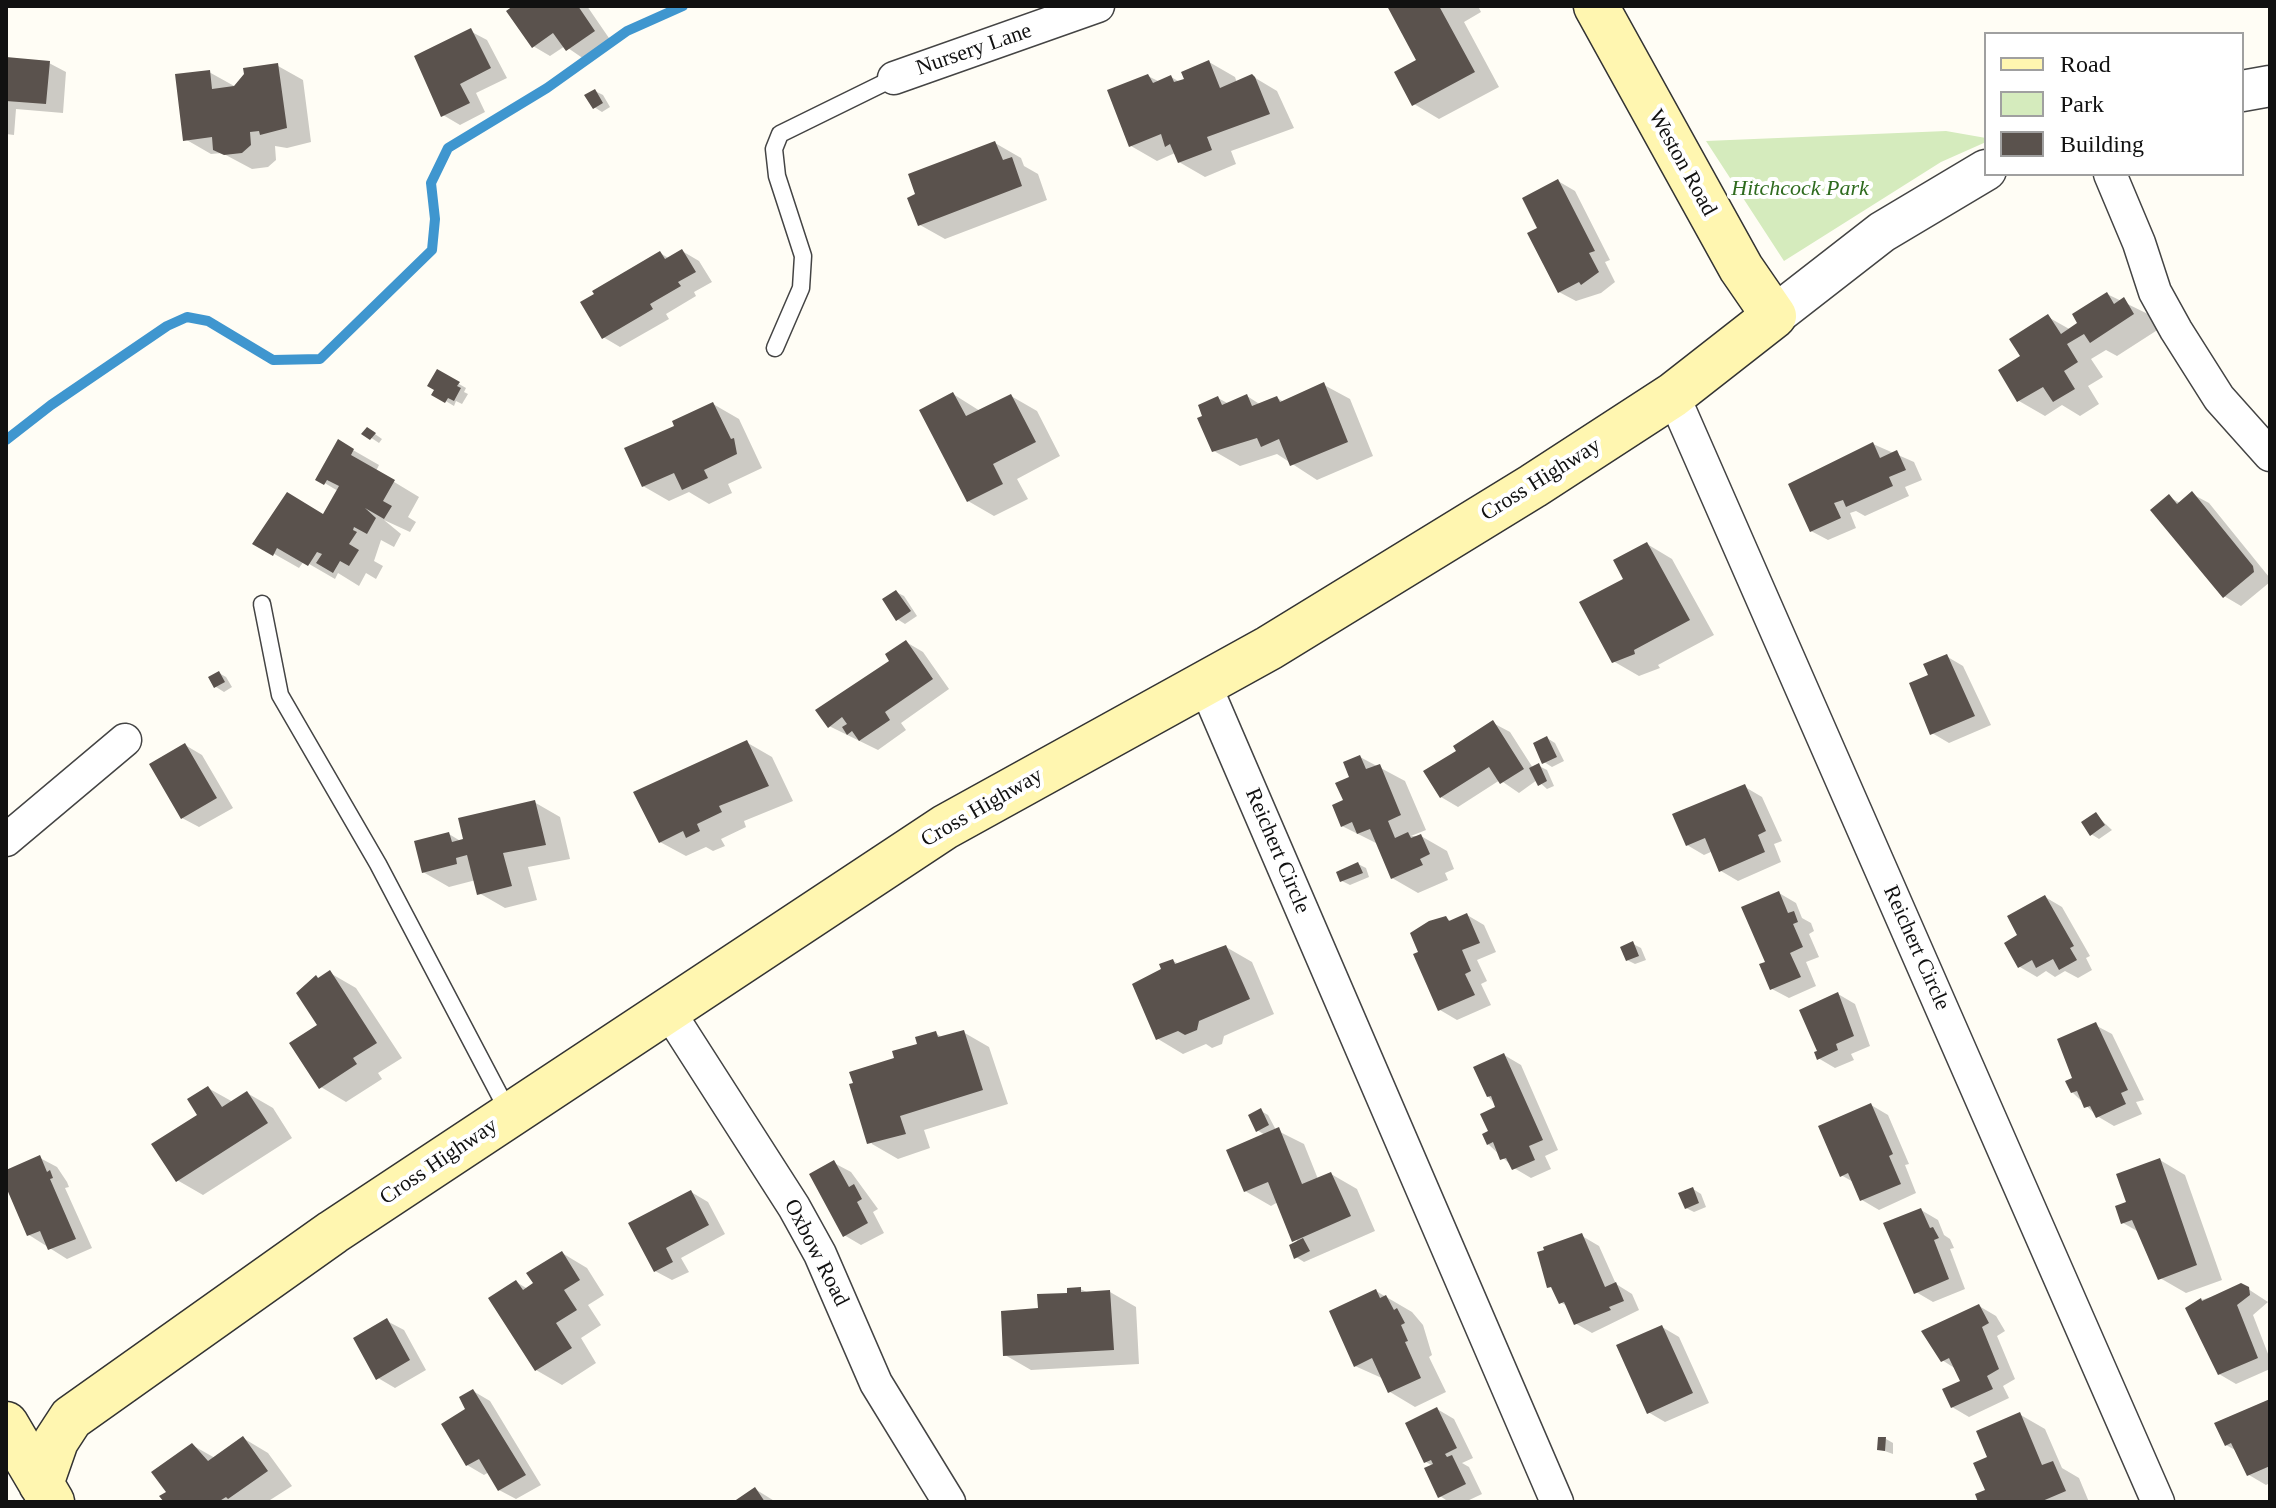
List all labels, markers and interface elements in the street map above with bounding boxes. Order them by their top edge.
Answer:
street label: Nursery Lane [913,18,1035,82]
legend [1984,32,2244,176]
text: Road [2060,51,2111,77]
text: Park [2060,91,2104,117]
street label: Weston Road [1642,105,1722,221]
text: Building [2060,131,2144,157]
park label: Hitchcock Park [1731,176,1869,202]
street label: Cross Highway [1476,433,1606,527]
street label: Cross Highway [916,762,1048,854]
street label: Reichert Circle [1239,784,1315,918]
street label: Reichert Circle [1877,882,1955,1014]
street label: Cross Highway [375,1113,503,1211]
street label: Oxbow Road [778,1195,854,1311]

